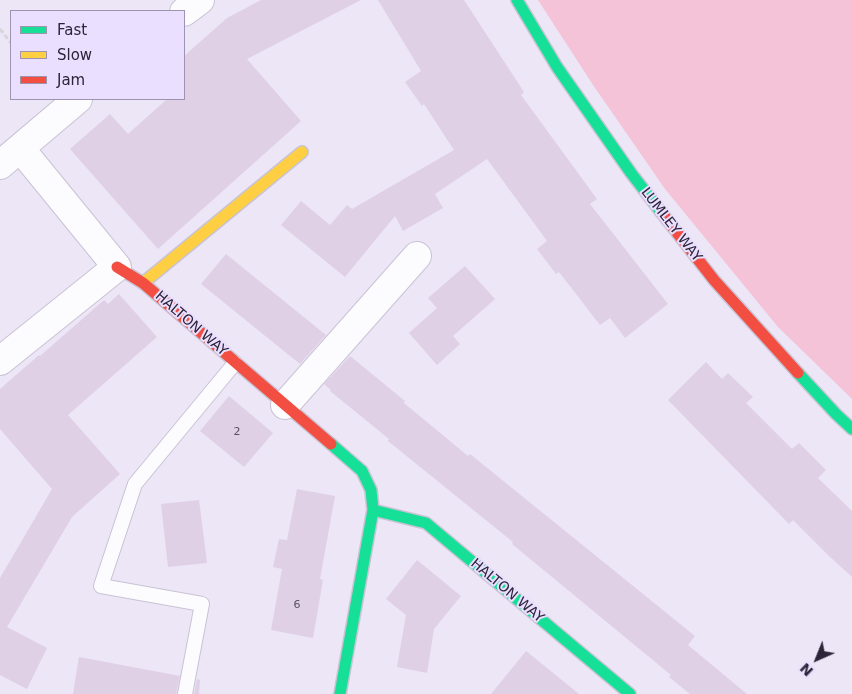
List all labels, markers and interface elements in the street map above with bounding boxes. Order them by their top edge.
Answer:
legend [10,10,185,100]
text: Fast [57,21,87,39]
text: Slow [57,46,92,64]
text: Jam [57,71,85,89]
street label: LUMLEY WAY [637,185,705,265]
street label: HALTON WAY [151,288,231,360]
house number: 2 [234,425,240,439]
street label: HALTON WAY [467,555,547,627]
house number: 6 [294,598,300,612]
north arrow [792,634,842,684]
text: N [797,660,816,680]

